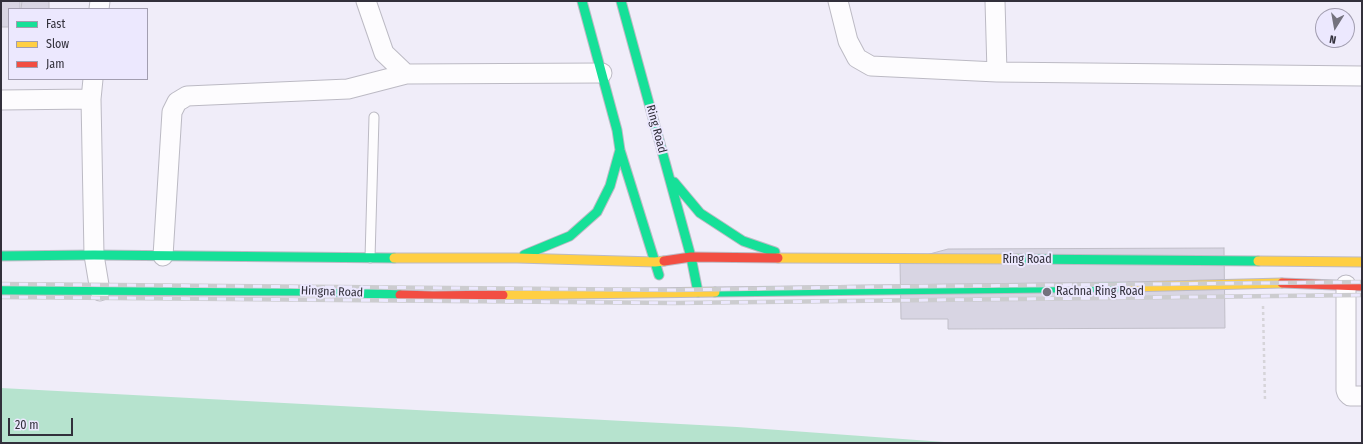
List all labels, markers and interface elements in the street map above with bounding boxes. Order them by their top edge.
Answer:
legend [8,8,148,80]
north arrow [1315,8,1355,48]
text: Fast [46,17,65,31]
text: N [1328,32,1337,46]
text: Slow [46,37,69,51]
text: Jam [46,57,64,71]
street label: Ring Road [643,103,669,155]
street label: Ring Road [1002,253,1052,267]
street label: Hingna Road [301,284,363,300]
place label: Rachna Ring Road [1056,285,1144,299]
marker: Rachna Ring Road [1041,286,1053,298]
scale bar [10,410,75,436]
text: 20 m [15,418,39,432]

